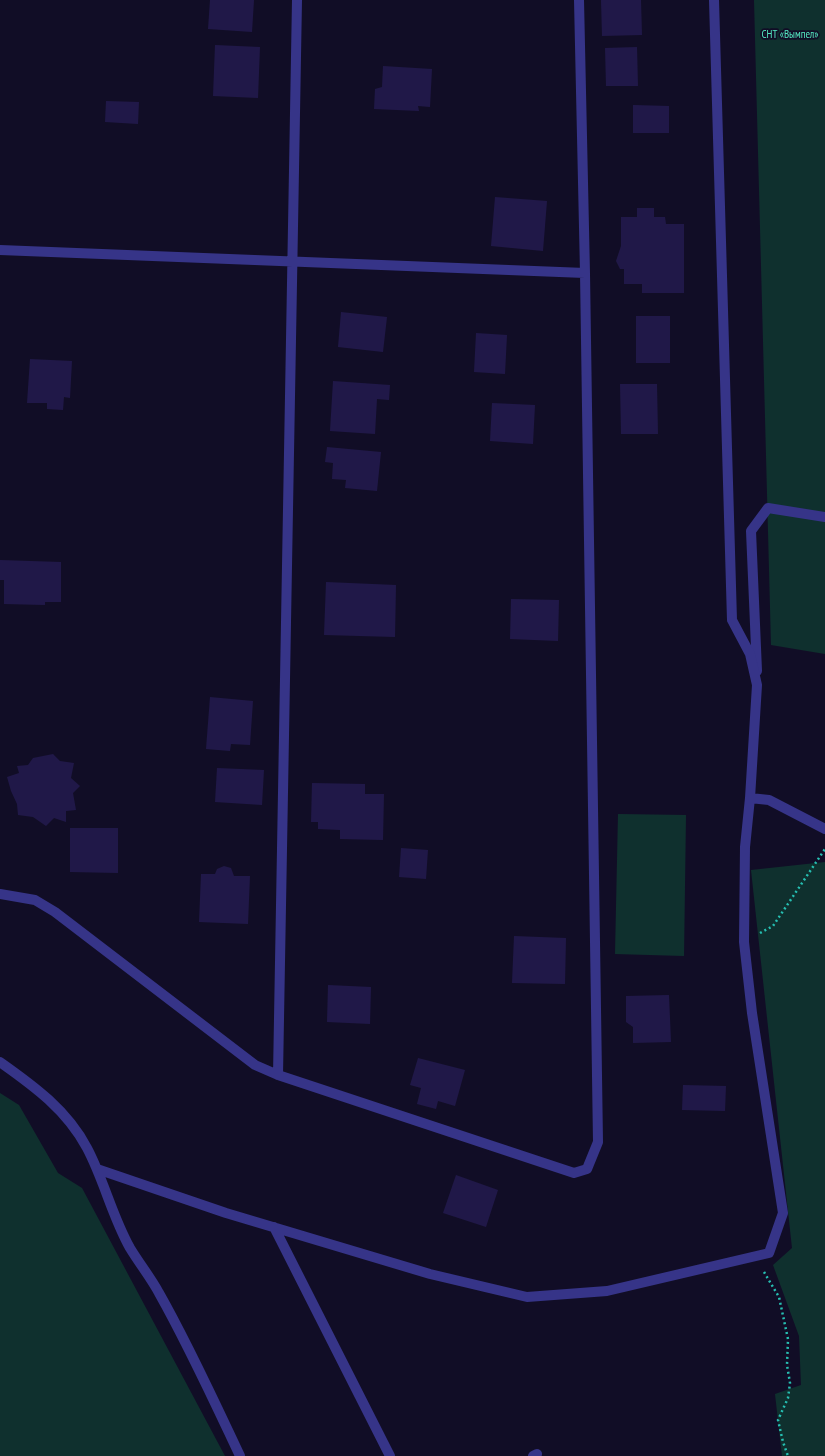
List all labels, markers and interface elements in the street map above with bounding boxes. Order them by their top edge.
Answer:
park label: СНТ «Вымпел» [761,28,819,42]

